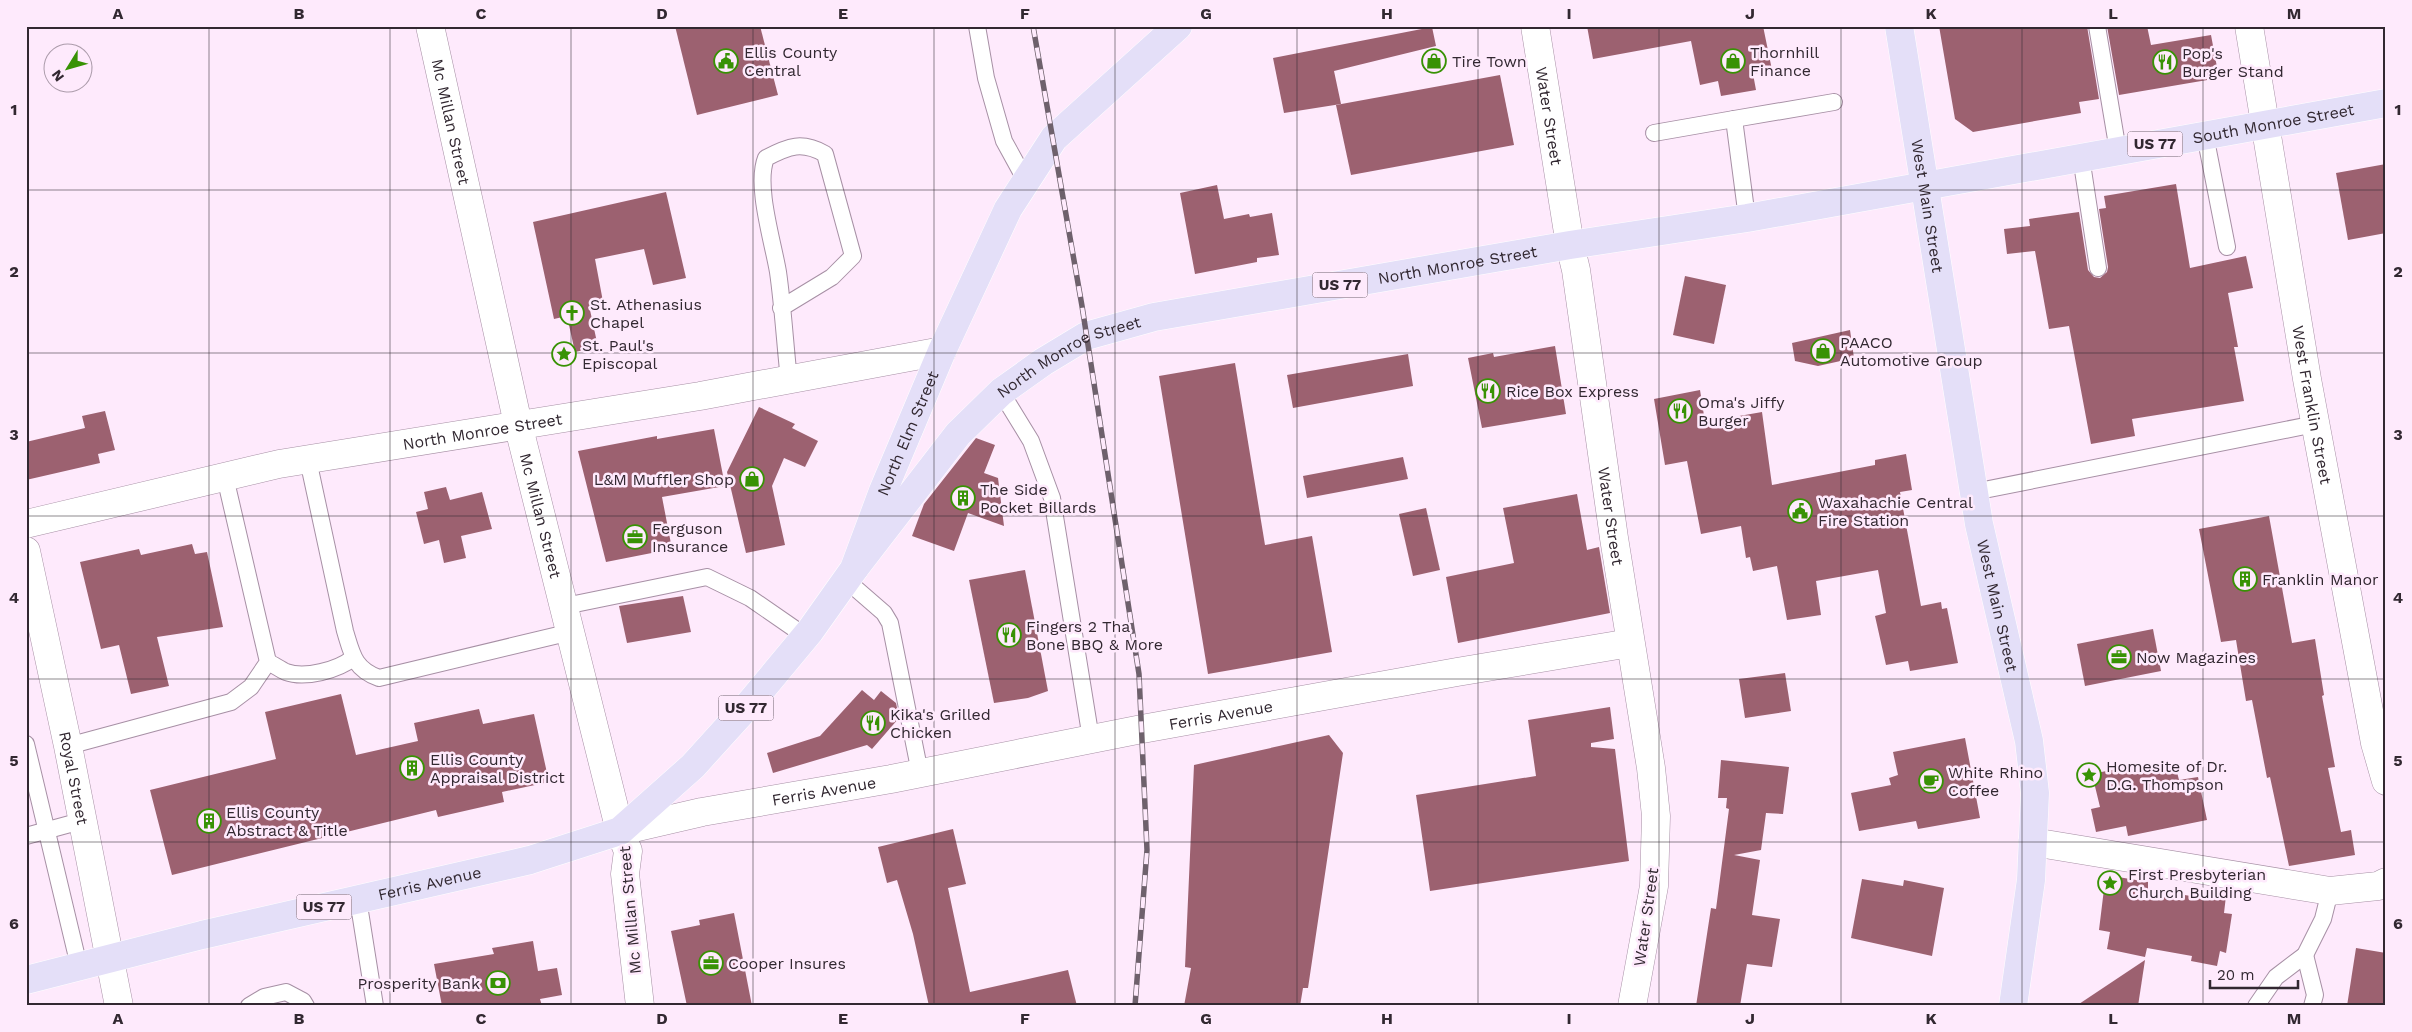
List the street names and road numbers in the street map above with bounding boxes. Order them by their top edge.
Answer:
street label: Mc Millan Street [428,57,474,187]
street label: Water Street [1532,65,1567,167]
street label: South Monroe Street [2191,99,2356,147]
road number: US 77 [2128,132,2182,156]
street label: West Main Street [1908,137,1948,274]
street label: North Monroe Street [1376,241,1539,288]
road number: US 77 [1312,272,1368,298]
street label: North Monroe Street [993,312,1143,402]
street label: West Franklin Street [2289,324,2336,486]
street label: North Elm Street [873,368,942,498]
street label: North Monroe Street [401,409,564,453]
street label: Mc Millan Street [516,451,566,580]
street label: Water Street [1595,466,1628,567]
street label: West Main Street [1973,537,2022,674]
road number: US 77 [718,696,774,720]
street label: Ferris Avenue [1167,696,1274,733]
street label: Royal Street [56,729,93,827]
street label: Ferris Avenue [770,772,878,809]
street label: Mc Millan Street [615,845,645,975]
street label: Ferris Avenue [376,862,483,904]
street label: Water Street [1630,866,1662,967]
road number: US 77 [296,894,352,920]

